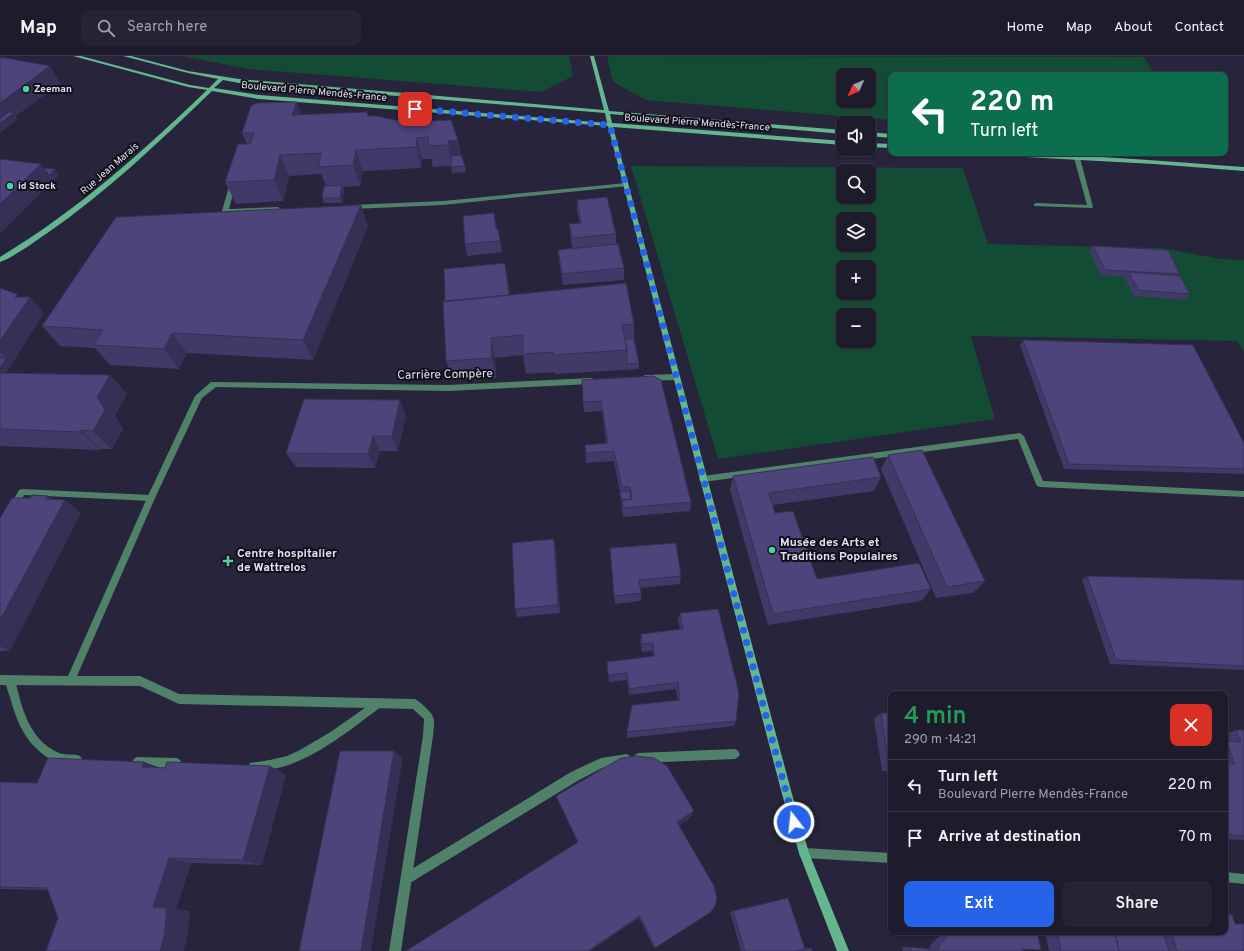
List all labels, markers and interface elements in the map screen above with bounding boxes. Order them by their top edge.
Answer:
search box [81,10,361,46]
text: Map [20,16,57,40]
icon: search [95,17,117,39]
text: Search here [127,18,207,37]
text: Home [1007,19,1044,36]
text: Map [1066,19,1092,36]
text: About [1114,19,1153,36]
text: Contact [1175,19,1224,36]
north arrow [836,68,876,108]
map controls [836,68,876,348]
street label: Boulevard Pierre Mendès-France [241,79,387,105]
place label: Zeeman [34,83,72,96]
marker: Zeeman [21,84,31,94]
text: 220 m [970,85,1054,121]
icon: left [904,88,956,140]
pin [398,92,432,126]
icon: arrive [404,98,426,120]
street label: Boulevard Pierre Mendès-France [624,111,770,135]
button: sound [836,116,876,156]
text: Turn left [970,120,1038,143]
street label: Rue Jean Marais [78,140,142,198]
button: search [836,164,876,204]
place label: id Stock [18,180,56,193]
marker: id Stock [5,181,15,191]
button: layers [836,212,876,252]
button: + [836,260,876,300]
button: − [836,308,876,348]
street label: Carrière Compère [397,366,493,384]
place label: Musée des Arts et Traditions Populaires [780,535,898,565]
marker: Musée des Arts et Traditions Populaires [767,545,777,555]
place label: Centre hospitalier de Wattrelos [237,546,337,576]
marker: Centre hospitalier de Wattrelos [222,555,234,567]
text: 4 min [904,702,966,732]
button: close [1170,704,1212,746]
text: 290 m · 14:21 [904,732,977,748]
text: Turn left [938,768,998,787]
icon: left [904,775,926,797]
text: 220 m [1168,776,1212,795]
text: Boulevard Pierre Mendès-France [938,787,1128,803]
position arrow [773,801,815,843]
icon: arrive [904,827,926,849]
text: Arrive at destination [938,828,1081,847]
text: 70 m [1179,828,1212,847]
button: Exit [904,881,1054,927]
button: Share [1062,881,1212,927]

